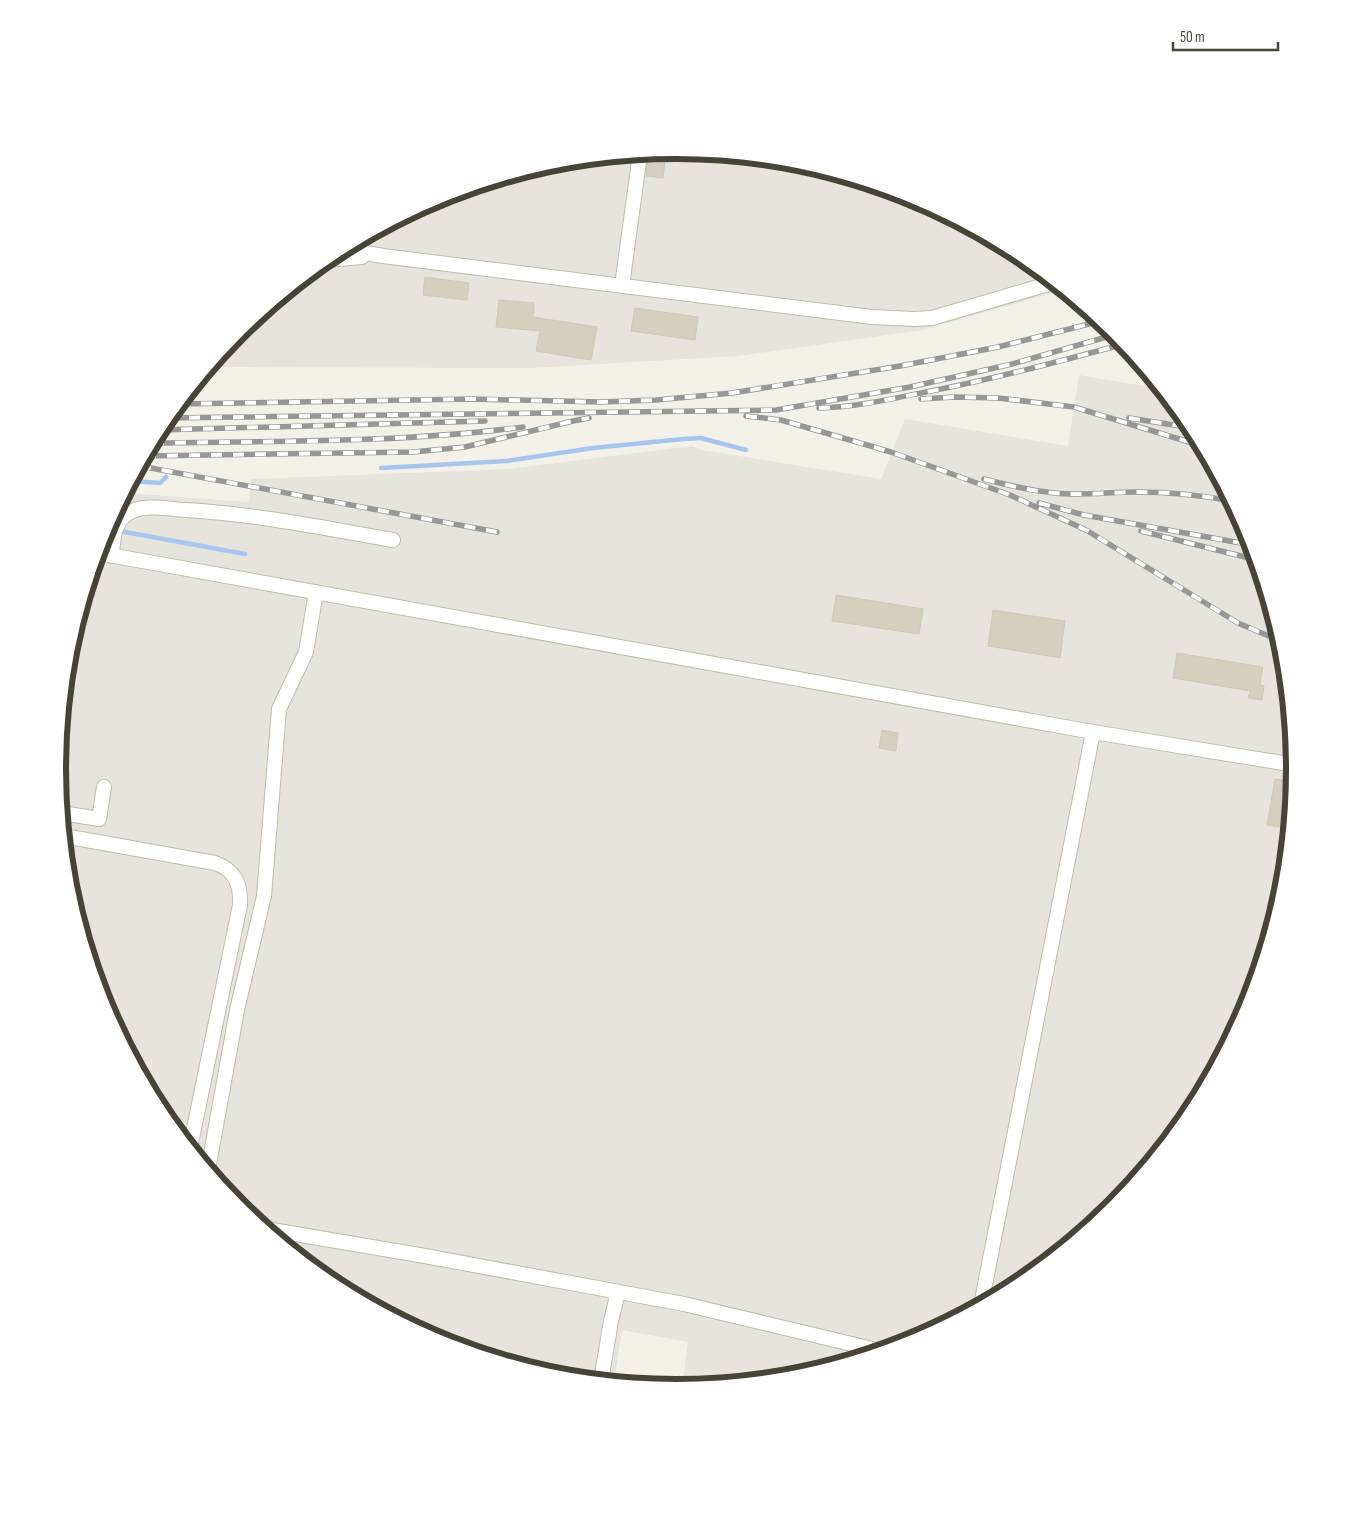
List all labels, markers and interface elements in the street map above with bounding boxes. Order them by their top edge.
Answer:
scale bar [1173,20,1278,52]
text: 50 m [1180,28,1205,47]

